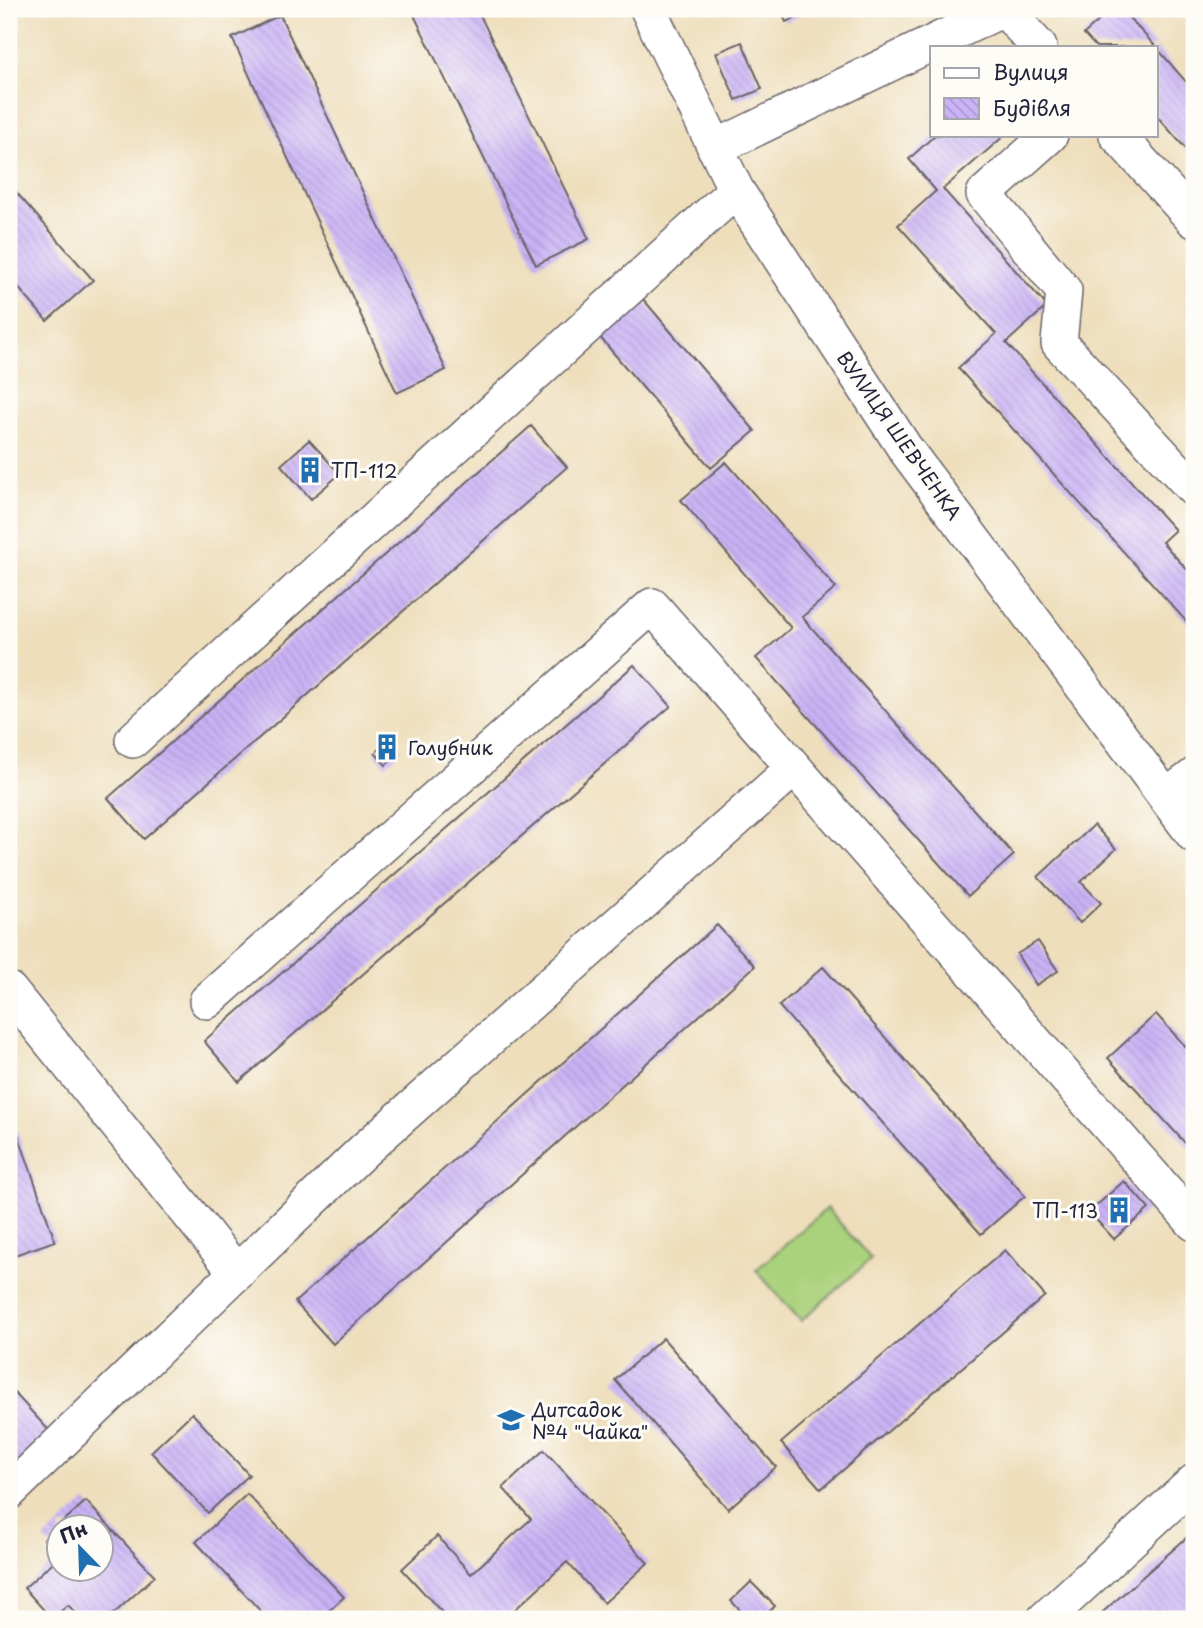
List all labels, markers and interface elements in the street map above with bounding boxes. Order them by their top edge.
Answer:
legend [930,46,1158,136]
text: Вулиця [993,55,1069,87]
text: Будівля [993,91,1071,123]
street label: ВУЛИЦЯ ШЕВЧЕНКА [831,345,969,525]
building icon: ТП-112 [295,455,325,485]
place label: ТП-112 [331,456,397,484]
building icon: Голубник [372,732,402,762]
place label: Голубник [408,733,493,761]
building icon: ТП-113 [1104,1195,1134,1225]
place label: ТП-113 [1032,1196,1098,1224]
place label: Дитсадок №4 "Чайка" [531,1395,648,1445]
school or university icon: Дитсадок №4 "Чайка" [496,1405,526,1435]
north arrow [46,1512,116,1582]
text: Пн [55,1513,91,1550]

